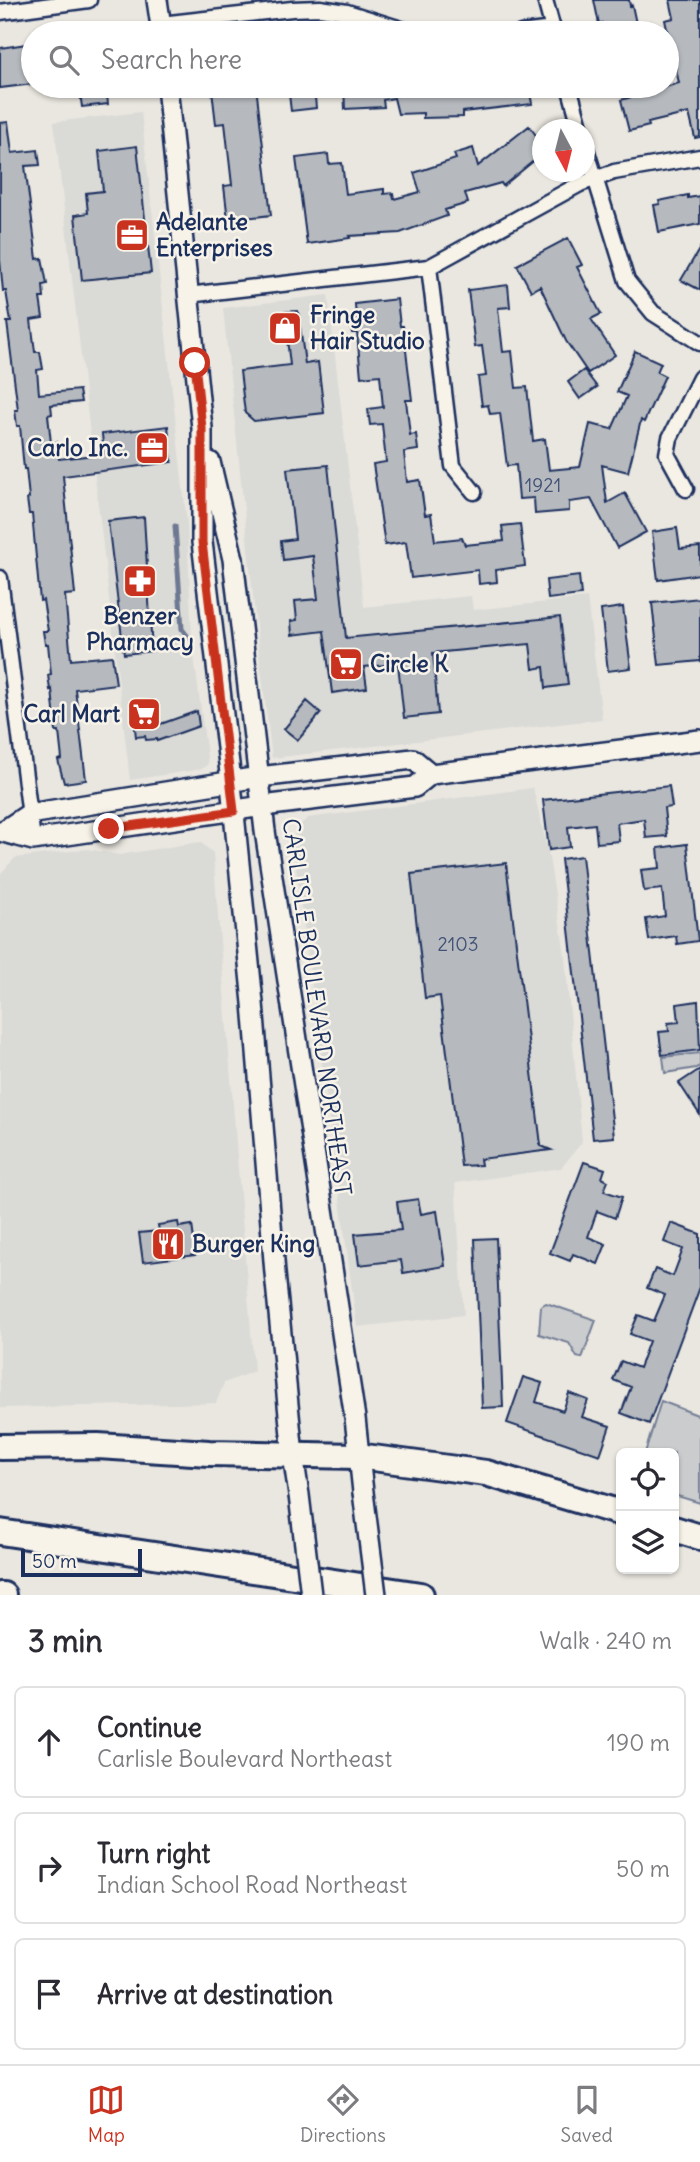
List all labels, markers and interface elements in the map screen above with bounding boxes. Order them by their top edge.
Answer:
search box [21,21,679,98]
icon: search [45,41,83,79]
text: Search here [101,43,242,76]
north arrow [532,119,595,182]
place label: Adelante Enterprises [156,207,273,262]
office icon: Adelante Enterprises [113,216,151,254]
place label: Fringe Hair Studio [310,300,425,355]
shop icon: Fringe Hair Studio [266,309,304,347]
route start [179,347,210,378]
office icon: Carlo Inc. [133,429,171,467]
place label: Carlo Inc. [27,433,128,462]
house number: 1921 [525,473,561,497]
pharmacy icon: Benzer Pharmacy [121,562,159,600]
place label: Benzer Pharmacy [86,601,194,656]
supermarket icon: Circle K [327,645,365,683]
place label: Circle K [370,649,449,678]
supermarket icon: Carl Mart [125,695,163,733]
place label: Carl Mart [23,699,120,728]
route end [93,813,124,844]
street label: CARLISLE BOULEVARD NORTHEAST [277,817,358,1197]
house number: 2103 [437,932,479,956]
restaurant icon: Burger King [149,1225,187,1263]
place label: Burger King [192,1229,315,1258]
map controls [616,1448,679,1574]
button: locate [616,1448,679,1511]
button: layers [616,1511,679,1574]
scale bar [21,1546,142,1578]
text: 50 m [32,1549,77,1573]
text: 3 min [28,1622,103,1660]
text: Walk · 240 m [539,1626,672,1655]
text: Continue [97,1711,202,1744]
icon: ahead [30,1723,68,1761]
text: 190 m [607,1728,670,1757]
text: Carlisle Boulevard Northeast [97,1744,392,1773]
text: Turn right [97,1837,210,1870]
icon: right [30,1849,68,1887]
text: 50 m [616,1854,670,1883]
text: Indian School Road Northeast [97,1870,407,1899]
icon: arrive [30,1975,68,2013]
text: Arrive at destination [97,1978,333,2011]
tab: Map [87,2081,125,2147]
tab: Directions [300,2081,386,2147]
tab: Saved [561,2081,613,2147]

